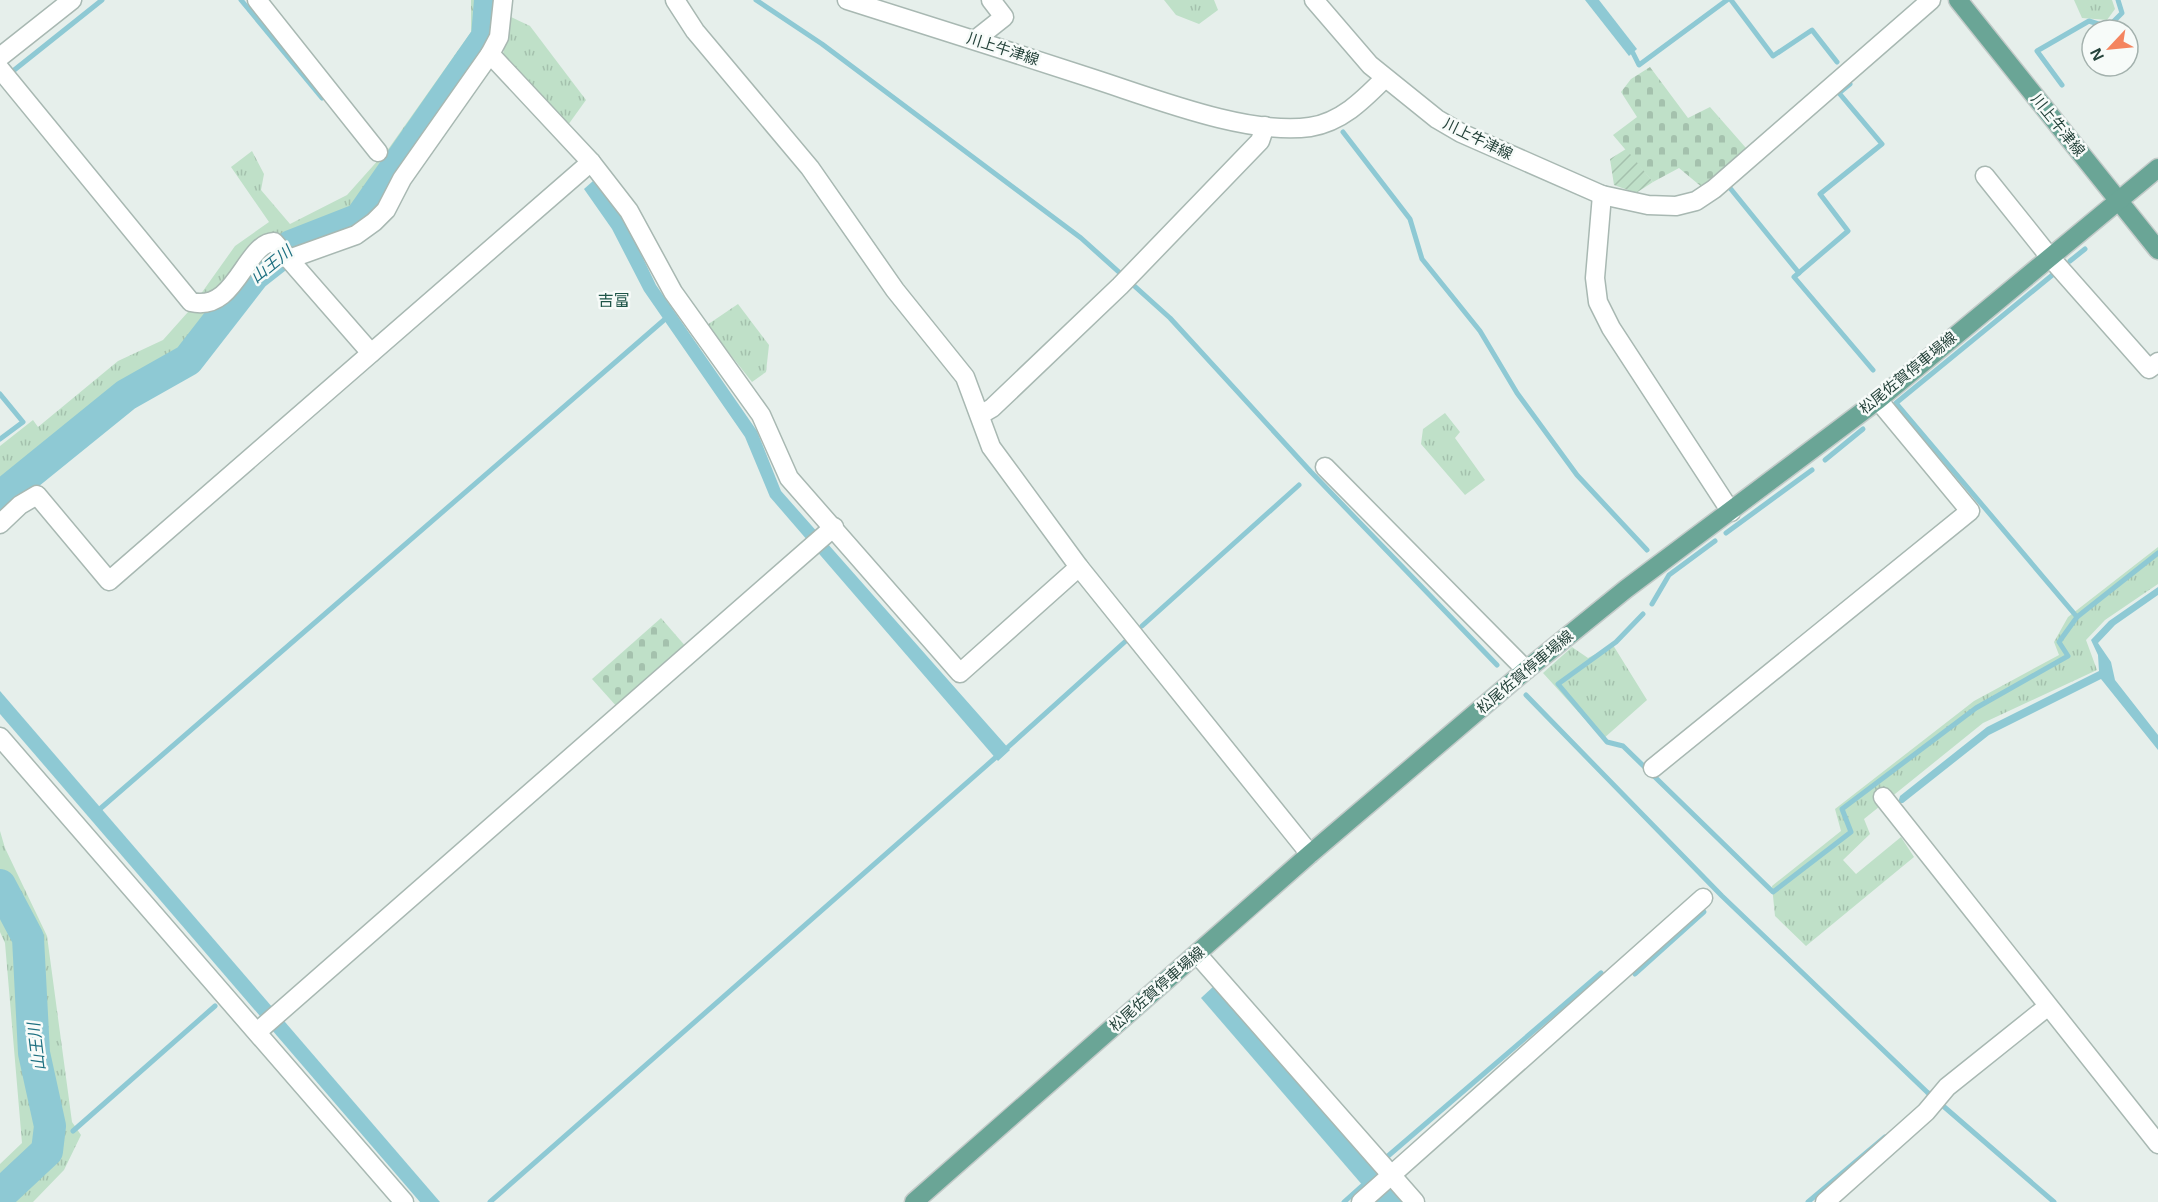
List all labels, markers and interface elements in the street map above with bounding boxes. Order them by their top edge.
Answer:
north arrow [2080,18,2140,78]
street label: 川上牛津線 [965,29,1041,68]
text: N [2087,45,2107,63]
street label: 川上牛津線 [2028,90,2089,159]
street label: 川上牛津線 [1441,114,1516,163]
water label: 山王川 [247,241,297,286]
district label: 吉富 [598,292,630,309]
street label: 松尾佐賀停車場線 [1856,328,1960,417]
street label: 松尾佐賀停車場線 [1473,627,1576,717]
street label: 松尾佐賀停車場線 [1106,943,1208,1034]
water label: 山王川 [25,1020,48,1072]

